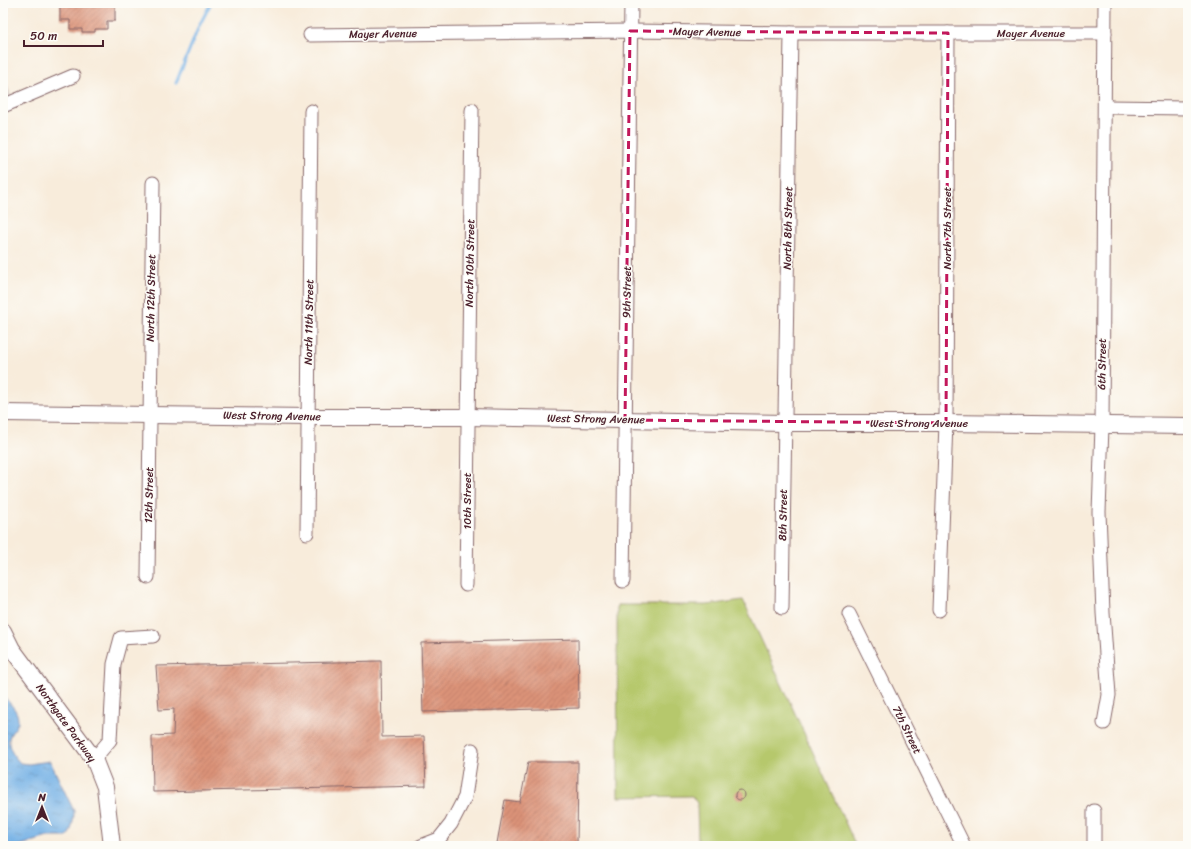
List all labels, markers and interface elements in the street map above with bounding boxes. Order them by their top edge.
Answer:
scale bar [24,22,103,48]
street label: Mayer Avenue [673,22,742,42]
street label: Mayer Avenue [349,24,418,44]
street label: Mayer Avenue [997,24,1066,43]
text: 50 m [30,25,57,47]
street label: North 8th Street [778,186,798,270]
street label: North 7th Street [938,186,957,269]
street label: North 10th Street [460,219,480,307]
street label: North 12th Street [141,254,161,342]
street label: 9th Street [617,266,637,318]
street label: North 11th Street [299,279,319,365]
street label: 6th Street [1092,338,1112,390]
street label: West Strong Avenue [223,406,322,426]
street label: West Strong Avenue [547,409,646,429]
street label: West Strong Avenue [870,414,968,433]
street label: 12th Street [139,466,159,523]
street label: 10th Street [458,472,477,530]
street label: 8th Street [773,489,793,541]
street label: Northgate Parkway [31,680,101,767]
street label: 7th Street [887,703,927,758]
north arrow [22,787,62,827]
text: N [37,788,46,807]

